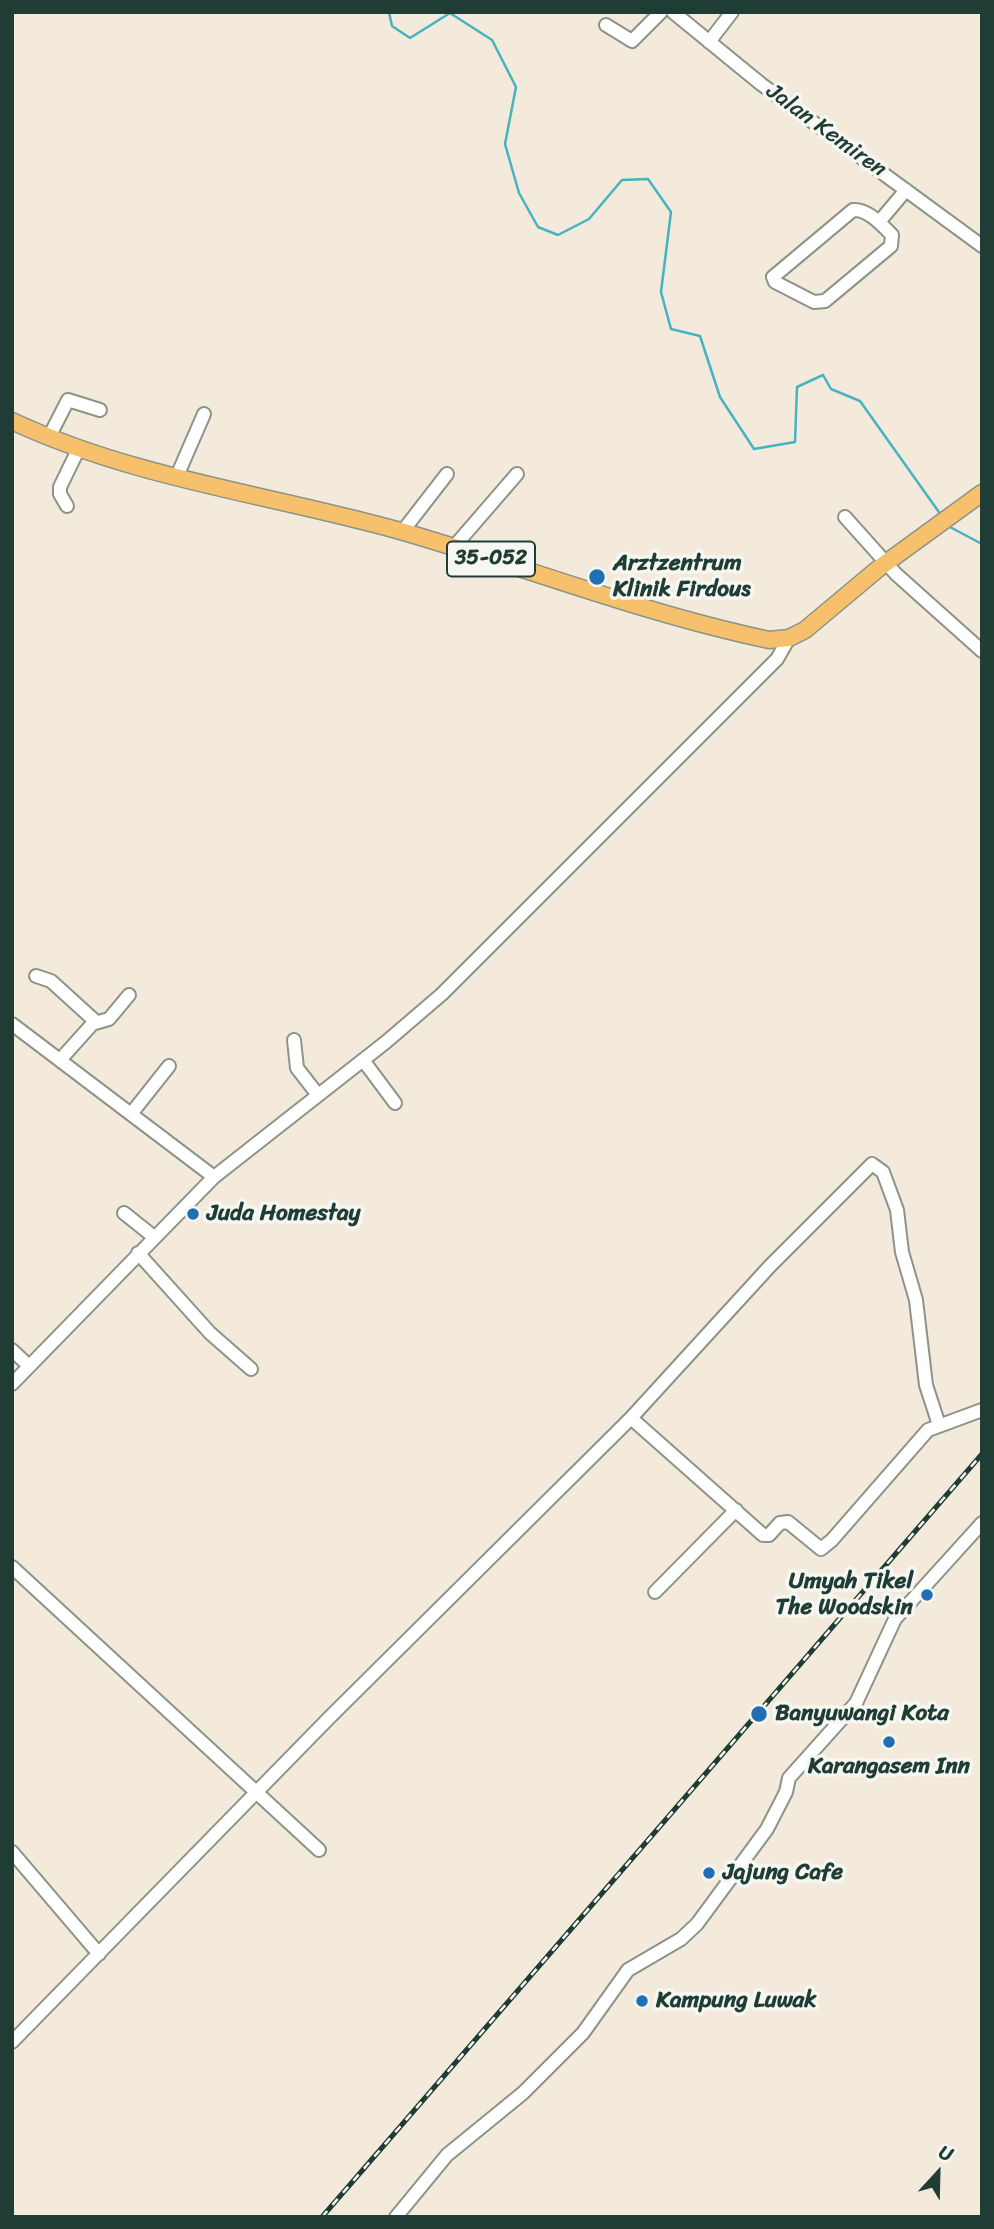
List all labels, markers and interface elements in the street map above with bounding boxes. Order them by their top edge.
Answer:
street label: Jalan Kemiren [761,78,891,184]
road number: 35-052 [447,542,535,576]
place label: Arztzentrum Klinik Firdous [613,550,751,604]
marker: Arztzentrum Klinik Firdous [587,567,607,587]
place label: Juda Homestay [207,1200,361,1228]
marker: Juda Homestay [185,1206,201,1222]
place label: Umyah Tikel The Woodskin [776,1568,913,1622]
marker: Umyah Tikel The Woodskin [919,1587,935,1603]
place label: Banyuwangi Kota [775,1700,949,1728]
marker: Banyuwangi Kota [749,1704,769,1724]
marker: Karangasem Inn [881,1734,897,1750]
place label: Karangasem Inn [808,1753,970,1781]
place label: Jajung Cafe [723,1859,843,1887]
marker: Jajung Cafe [701,1865,717,1881]
place label: Kampung Luwak [656,1987,816,2015]
marker: Kampung Luwak [634,1993,650,2009]
text: U [934,2135,958,2171]
north arrow [903,2138,973,2208]

